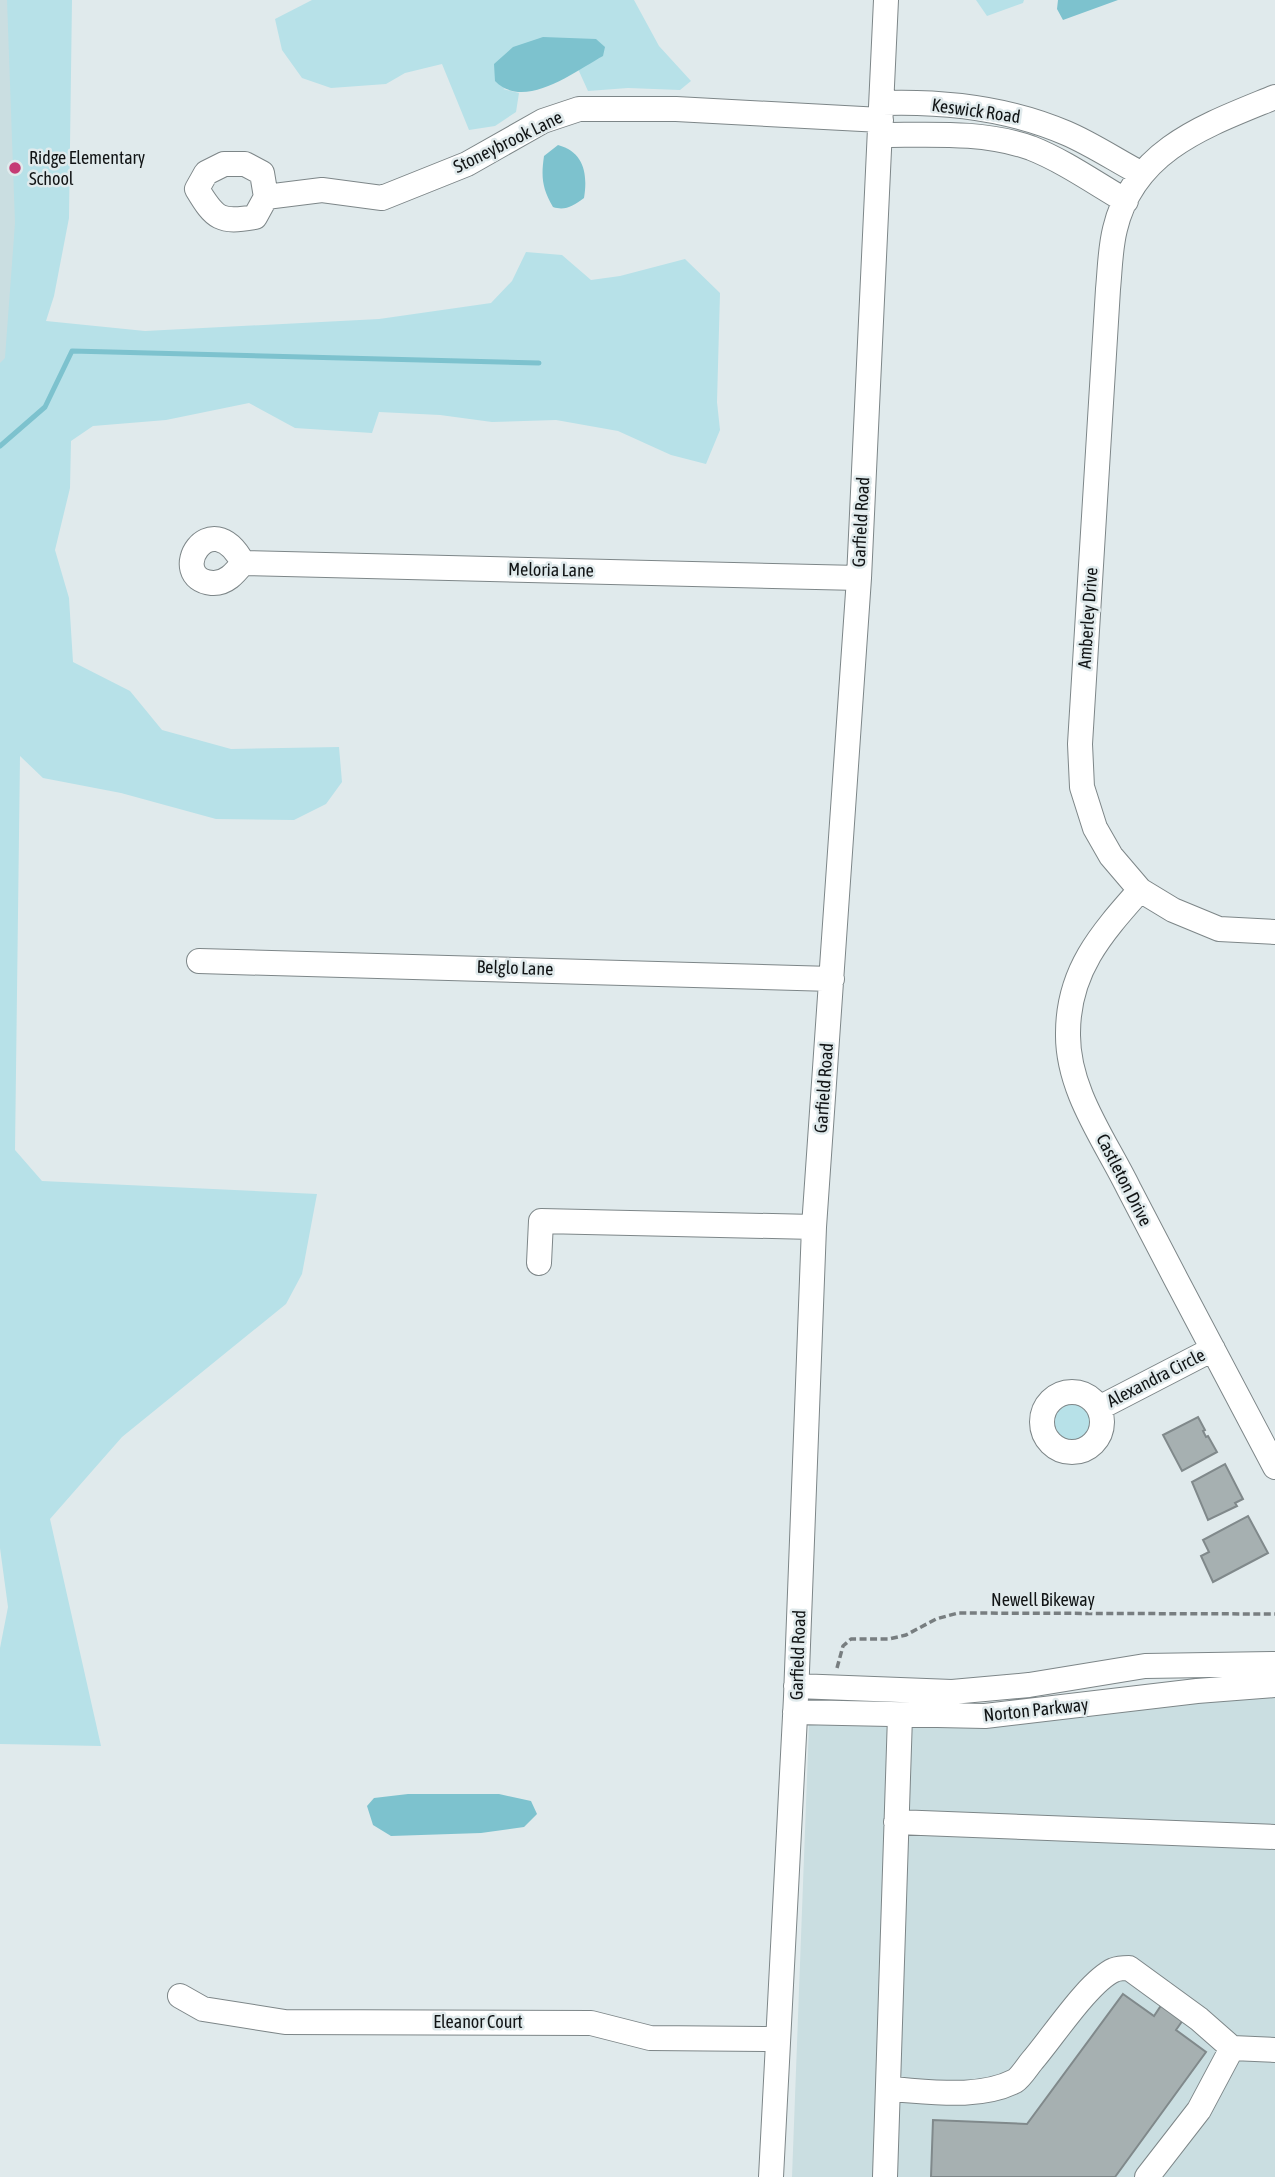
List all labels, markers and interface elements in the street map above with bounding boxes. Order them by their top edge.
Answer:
street label: Keswick Road [930,94,1022,127]
street label: Stoneybrook Lane [450,106,566,177]
place label: Ridge Elementary School [29,147,145,189]
marker: Ridge Elementary School [7,160,23,176]
street label: Garfield Road [848,476,873,568]
street label: Meloria Lane [508,558,594,581]
street label: Amberley Drive [1073,567,1102,669]
street label: Belglo Lane [476,956,554,979]
street label: Garfield Road [810,1042,837,1134]
street label: Castleton Drive [1092,1130,1157,1229]
street label: Alexandra Circle [1103,1344,1208,1411]
street label: Newell Bikeway [991,1589,1095,1610]
street label: Garfield Road [785,1610,810,1700]
street label: Norton Parkway [982,1694,1089,1725]
street label: Eleanor Court [433,2011,523,2032]

